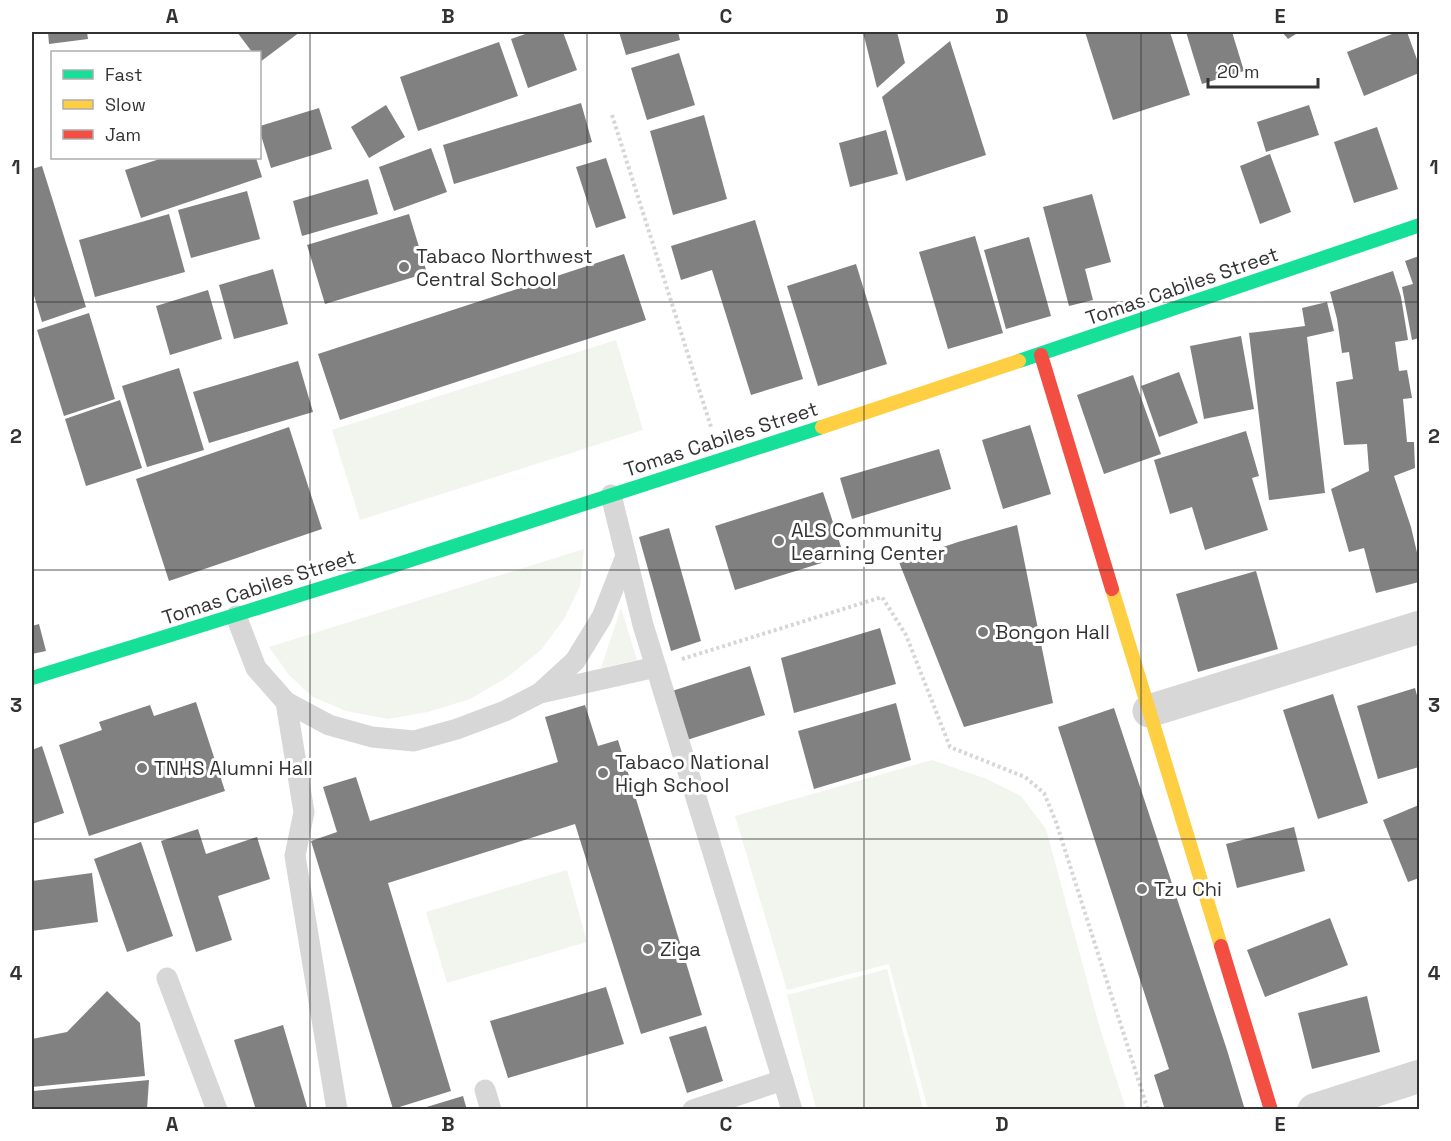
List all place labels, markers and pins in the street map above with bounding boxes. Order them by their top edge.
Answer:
place label: Tabaco Northwest Central School [416,243,593,292]
marker: Tabaco Northwest Central School [397,260,411,274]
place label: ALS Community Learning Center [791,517,945,566]
marker: ALS Community Learning Center [772,534,786,548]
place label: Bongon Hall [995,619,1110,645]
marker: Bongon Hall [976,625,990,639]
place label: Tabaco National High School [615,749,769,798]
place label: TNHS Alumni Hall [154,755,313,781]
marker: TNHS Alumni Hall [135,761,149,775]
marker: Tabaco National High School [596,766,610,780]
place label: Tzu Chi [1154,876,1222,902]
marker: Tzu Chi [1135,882,1149,896]
place label: Ziga [660,936,701,962]
marker: Ziga [641,942,655,956]

